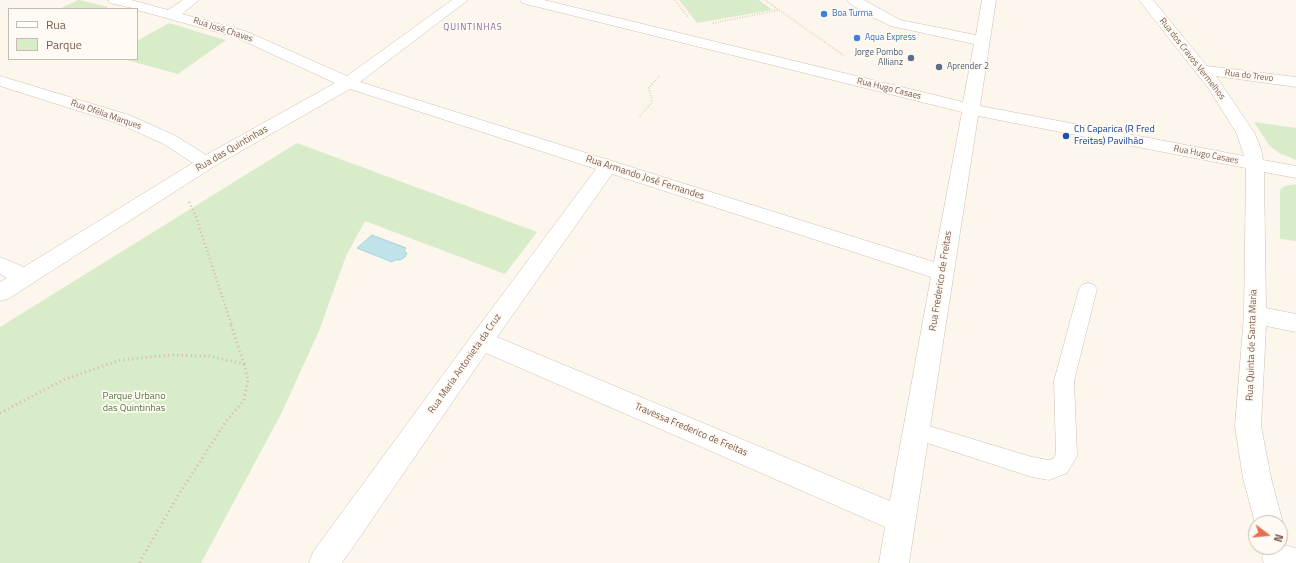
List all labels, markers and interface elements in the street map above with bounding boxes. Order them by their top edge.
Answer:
legend [8,8,138,60]
marker: Boa Turma [819,9,829,19]
place label: Boa Turma [832,9,873,19]
text: Rua [46,15,66,34]
street label: Rua José Chaves [192,15,254,45]
street label: Rua dos Cravos Vermelhos [1157,16,1227,102]
district label: QUINTINHAS [443,23,503,33]
marker: Aqua Express [852,33,862,43]
place label: Aqua Express [865,33,916,43]
text: Parque [46,35,82,54]
place label: Jorge Pombo Allianz [854,48,903,69]
marker: Jorge Pombo Allianz [906,53,916,63]
marker: Aprender 2 [934,62,944,72]
place label: Aprender 2 [947,62,989,72]
street label: Rua do Trevo [1224,68,1274,84]
street label: Rua Hugo Casaes [856,76,922,102]
street label: Rua Ofélia Marques [69,98,143,132]
street label: Rua das Quintinhas [194,123,270,175]
place label: Ch Caparica (R Fred Freitas) Pavilhão [1074,124,1155,148]
marker: Ch Caparica (R Fred Freitas) Pavilhão [1061,131,1071,141]
street label: Rua Hugo Casaes [1173,143,1239,167]
street label: Rua Armando José Fernandes [584,153,706,203]
street label: Rua Frederico de Freitas [927,230,955,332]
street label: Rua Quinta de Santa Maria [1244,289,1260,401]
street label: Rua Maria Antonieta da Cruz [426,312,504,416]
park label: Parque Urbano das Quintinhas [103,391,165,414]
street label: Travessa Frederico de Freitas [633,401,749,459]
north arrow [1248,515,1288,555]
text: N [1270,532,1287,544]

